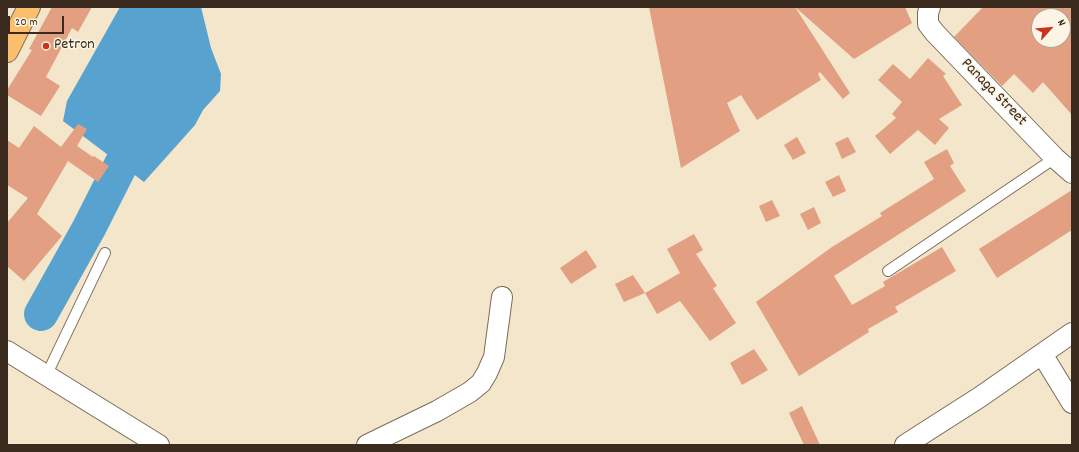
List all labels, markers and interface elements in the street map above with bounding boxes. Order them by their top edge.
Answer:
scale bar [10,8,66,34]
north arrow [1031,8,1071,48]
text: 20 m [15,14,38,31]
text: N [1052,17,1069,29]
place label: Petron [54,36,95,56]
marker: Petron [41,41,51,51]
street label: Panaga Street [956,55,1030,131]

